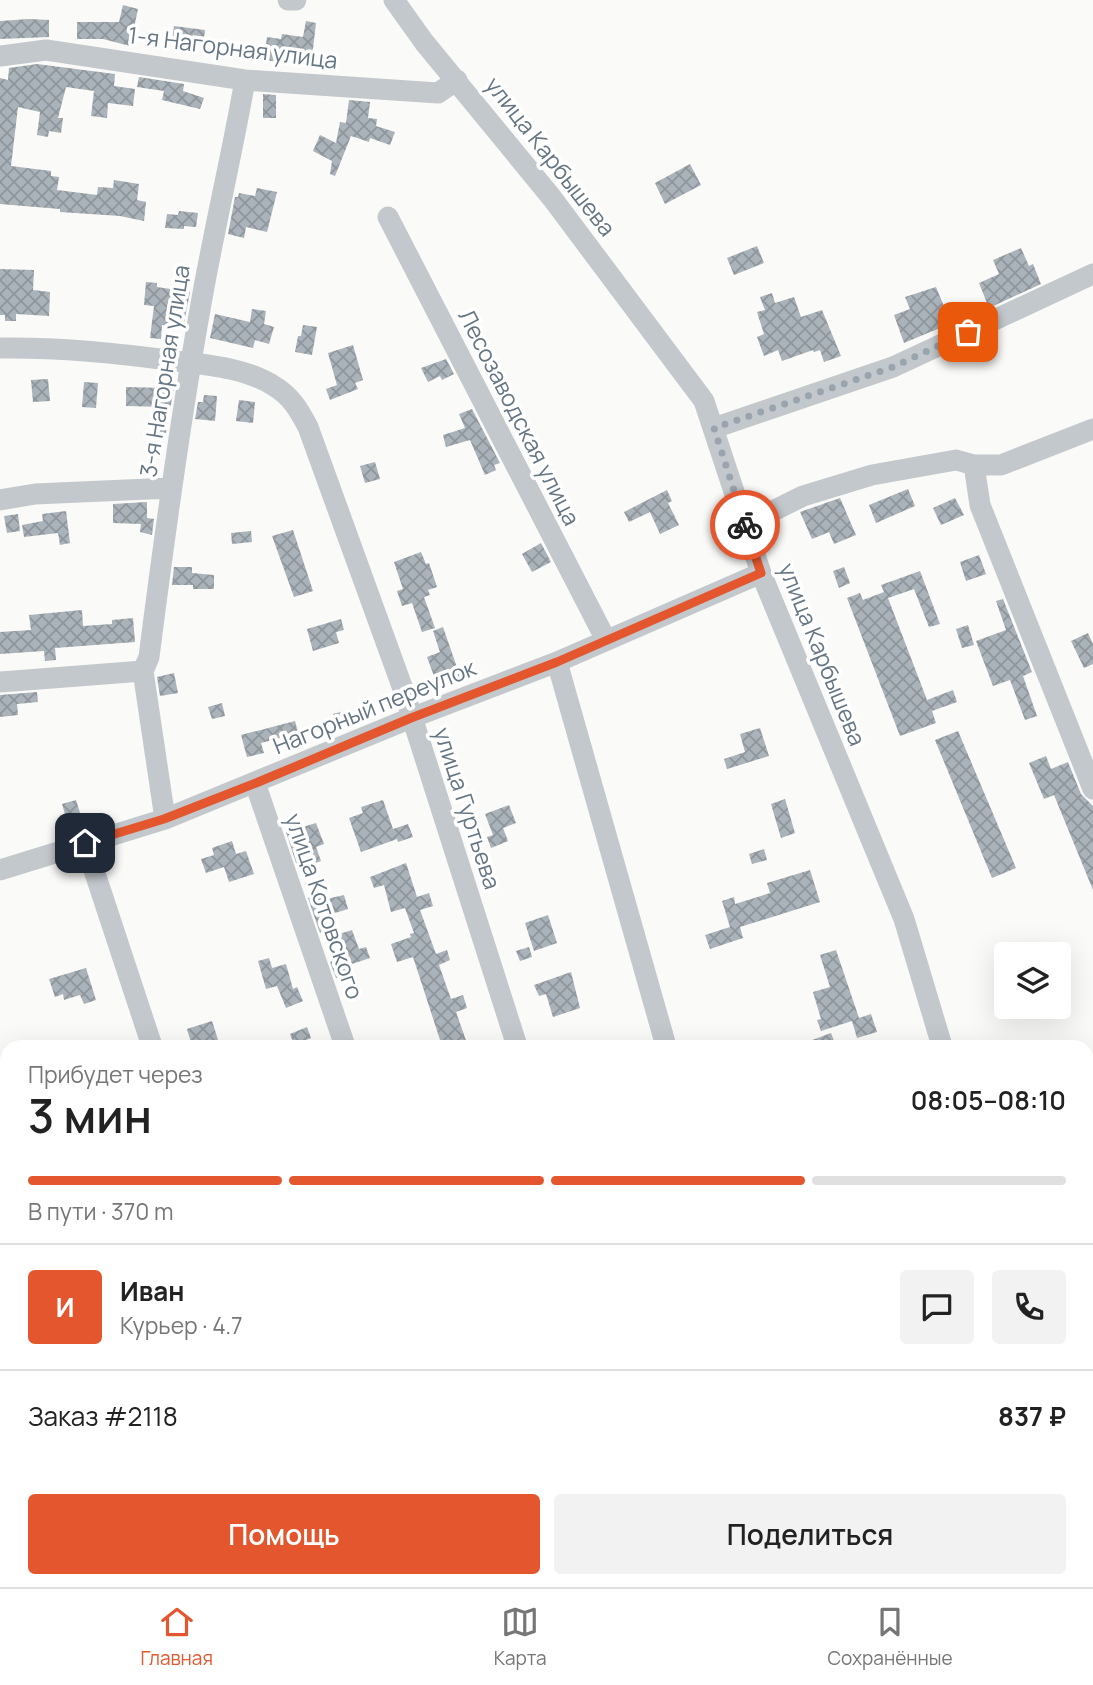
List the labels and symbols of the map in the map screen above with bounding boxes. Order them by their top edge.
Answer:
street label: 1-я Нагорная улица [126,18,340,76]
street label: улица Карбышева [479,70,623,242]
street label: 3-я Нагорная улица [131,263,197,479]
pin [938,302,998,362]
street label: Лесозаводская улица [452,303,588,531]
courier [710,490,780,560]
street label: улица Карбышева [772,558,874,750]
street label: Нагорный переулок [268,650,481,761]
street label: улица Гуртьева [427,723,509,893]
street label: улица Котовского [278,809,372,1003]
pin [55,813,115,873]

